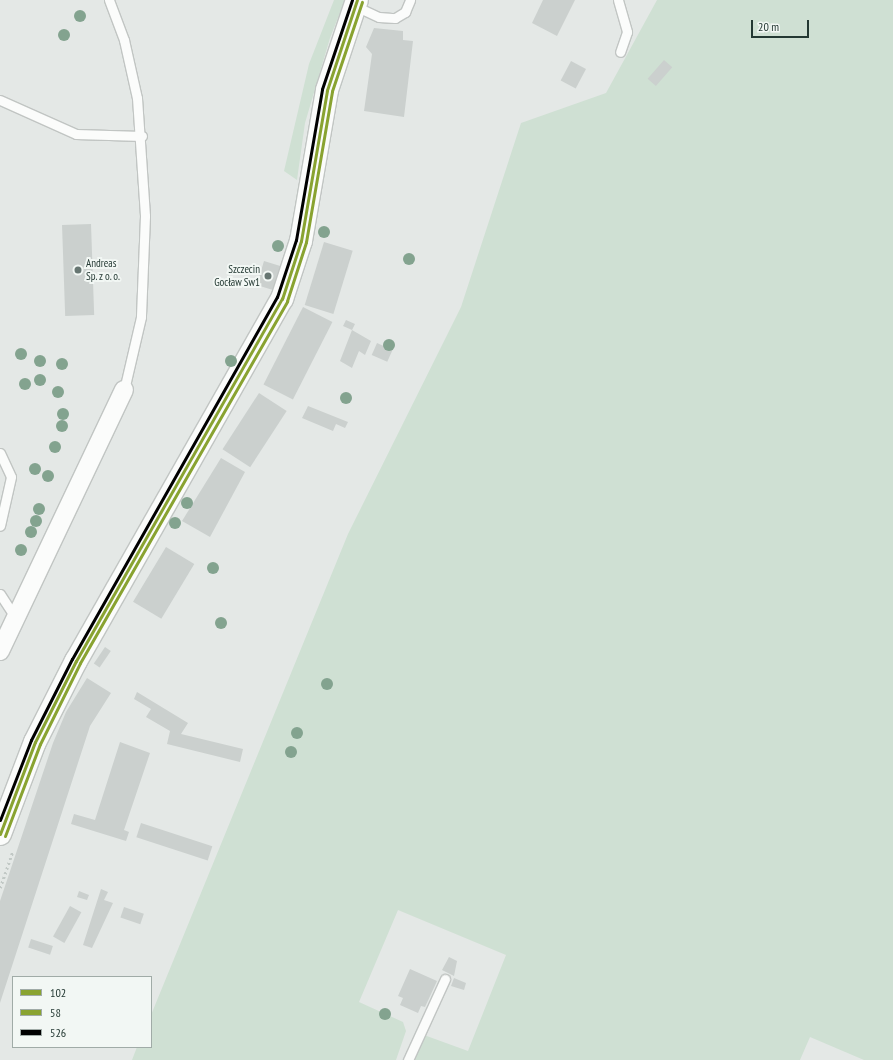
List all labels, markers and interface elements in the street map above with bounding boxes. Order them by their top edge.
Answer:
scale bar [753,12,811,38]
text: 20 m [758,19,779,34]
place label: Andreas Sp. z o. o. [86,257,122,283]
place label: Szczecin Gocław Sw1 [214,263,260,289]
marker: Andreas Sp. z o. o. [73,265,83,275]
marker: Szczecin Gocław Sw1 [263,271,273,281]
legend [12,976,152,1048]
text: 102 [50,985,66,1000]
text: 58 [50,1005,61,1020]
text: 526 [50,1025,66,1040]

